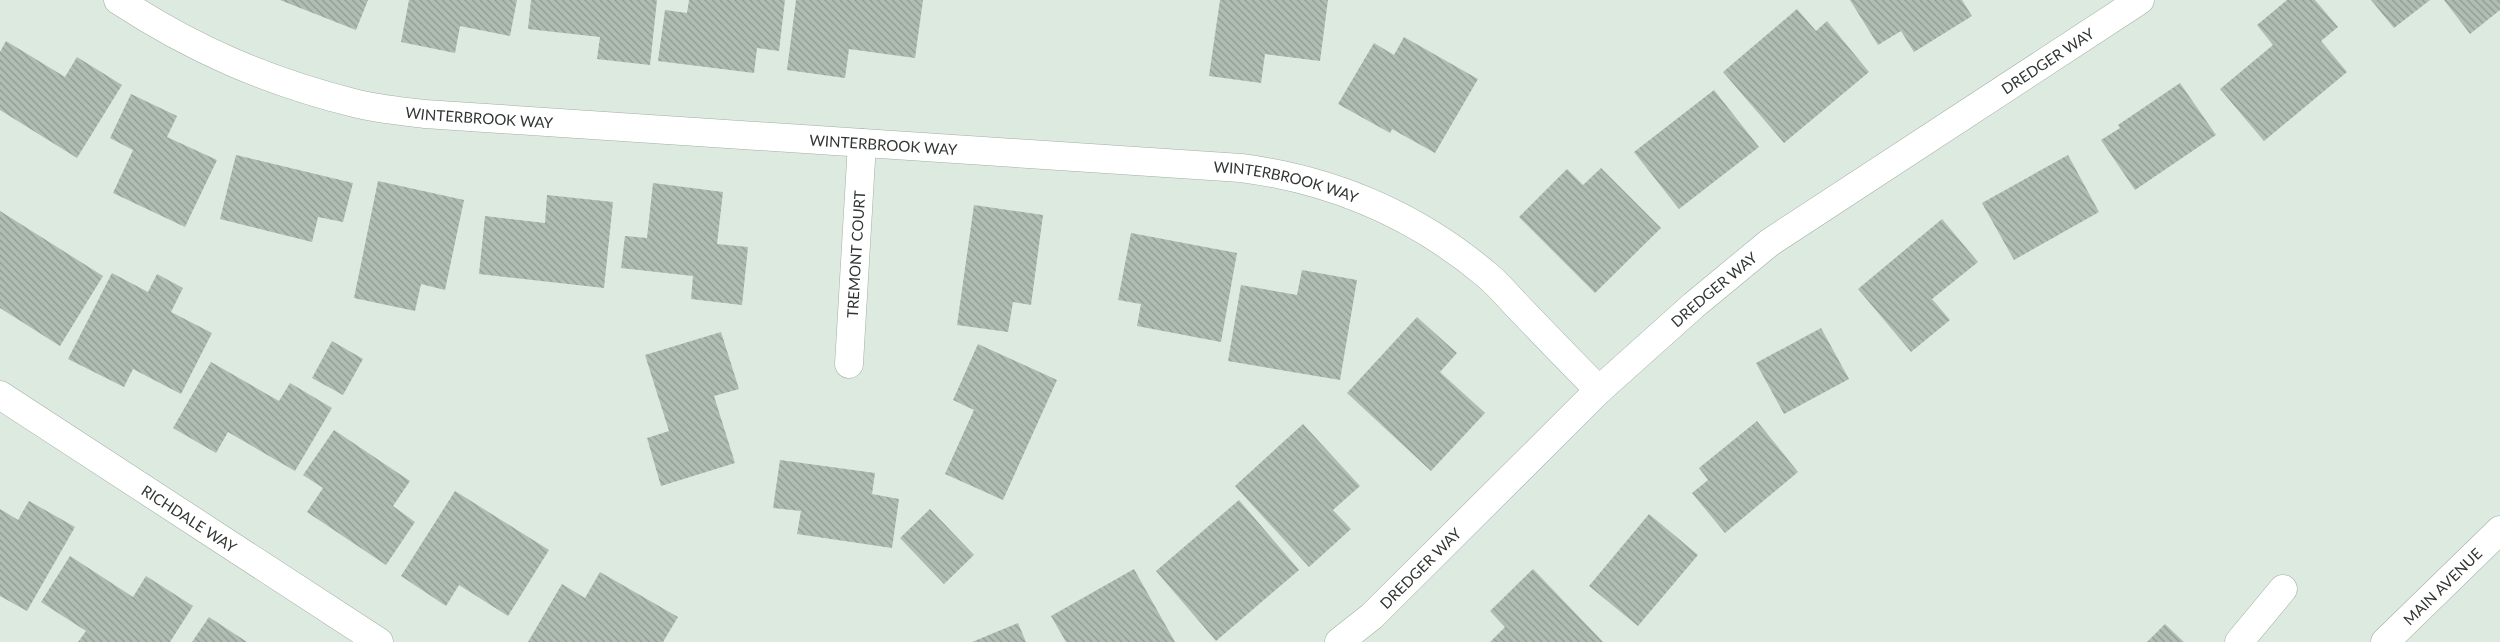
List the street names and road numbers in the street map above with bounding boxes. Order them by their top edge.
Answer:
street label: DREDGER WAY [1998,23,2098,97]
street label: WINTERBROOK WAY [404,103,554,132]
street label: WINTERBROOK WAY [809,130,958,158]
street label: WINTERBROOK WAY [1213,157,1361,206]
street label: TREMONT COURT [843,190,868,318]
street label: DREDGER WAY [1667,248,1761,331]
street label: RICHDALE WAY [138,481,241,556]
street label: DREDGER WAY [1376,523,1465,612]
street label: MAIN AVENUE [2399,544,2485,628]

